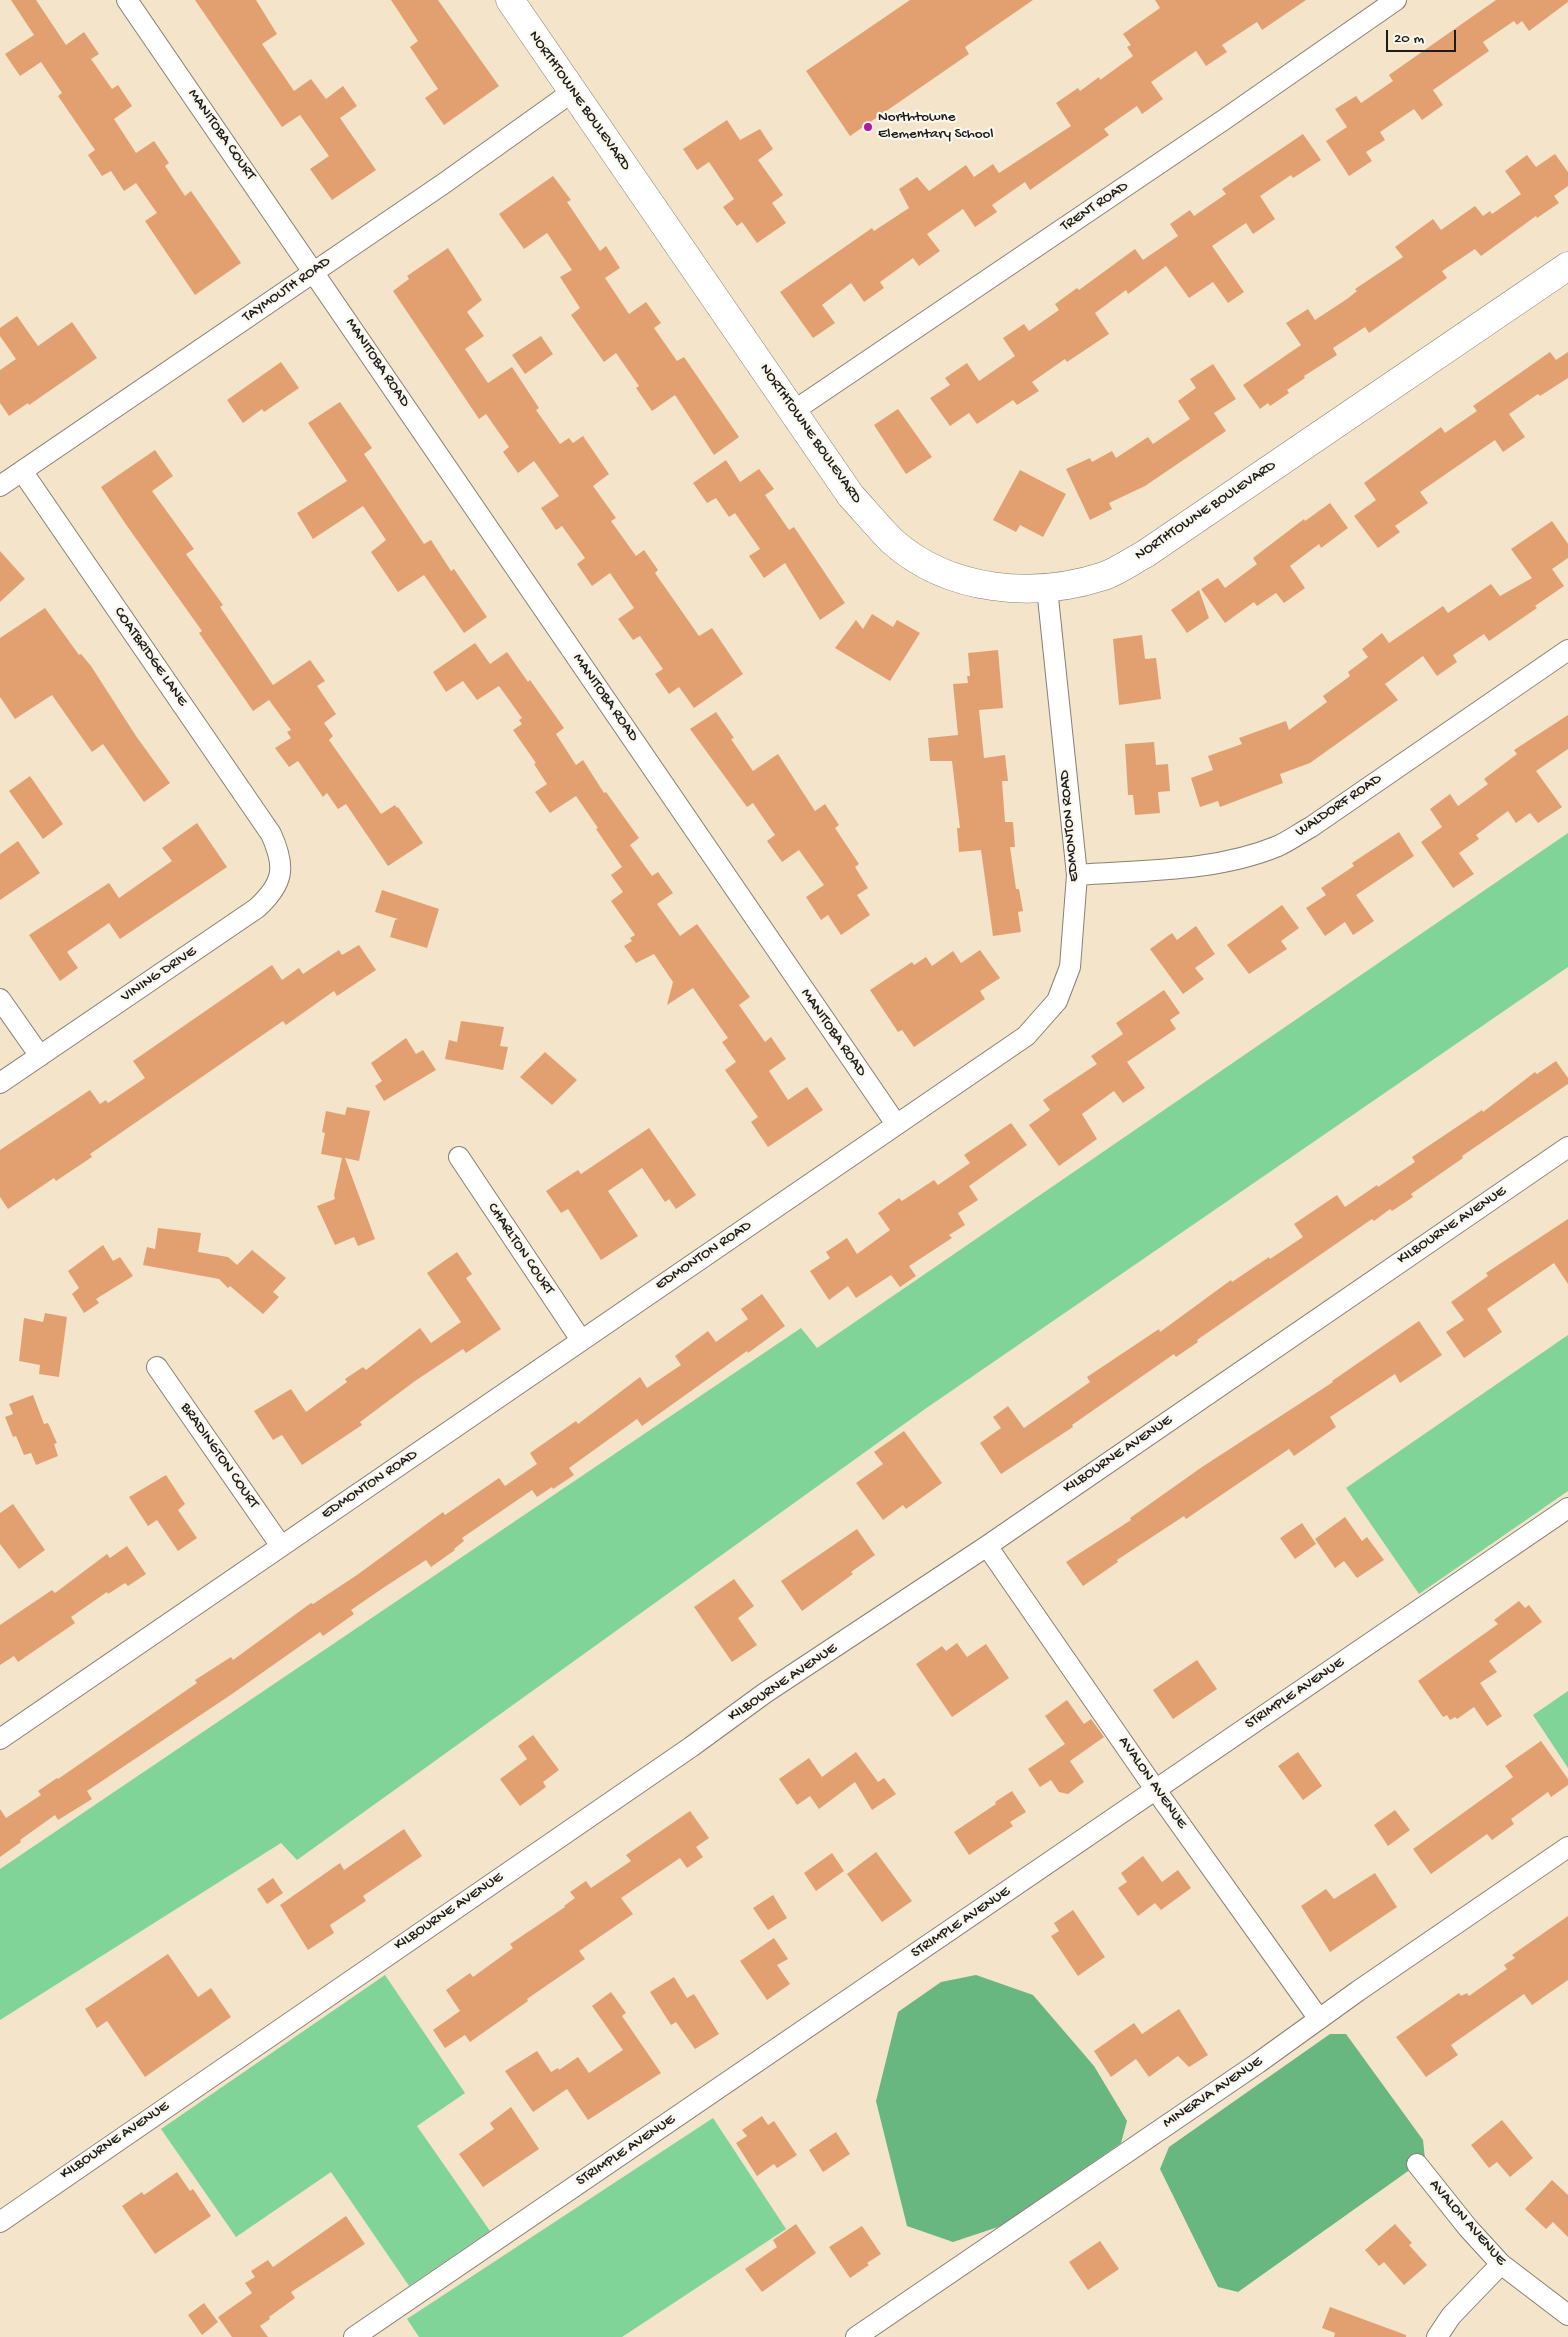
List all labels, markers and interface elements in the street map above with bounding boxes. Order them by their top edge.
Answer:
scale bar [1388,20,1458,52]
street label: NORTHTOWNE BOULEVARD [524,28,634,174]
text: 20 m [1394,30,1424,48]
street label: MANITOBA COURT [183,86,259,184]
place label: Northtowne Elementary School [878,109,994,144]
marker: Northtowne Elementary School [862,121,874,133]
street label: TRENT ROAD [1058,178,1132,236]
street label: TAYMOUTH ROAD [240,253,334,327]
street label: MANITOBA ROAD [341,315,413,411]
street label: NORTHTOWNE BOULEVARD [755,361,865,507]
street label: NORTHTOWNE BOULEVARD [1132,457,1280,565]
street label: COATBRIDGE LANE [109,604,191,710]
street label: MANITOBA ROAD [568,651,642,745]
street label: EDMONTON ROAD [1056,769,1084,883]
street label: WALDORF ROAD [1292,770,1386,842]
street label: VINING DRIVE [118,943,200,1007]
street label: MANITOBA ROAD [796,986,870,1080]
street label: KILBOURNE AVENUE [1394,1183,1510,1269]
street label: CHARLTON COURT [483,1200,557,1298]
street label: EDMONTON ROAD [653,1217,755,1295]
street label: BRADINGTON COURT [176,1400,262,1512]
street label: KILBOURNE AVENUE [1060,1412,1176,1498]
street label: EDMONTON ROAD [319,1446,421,1524]
street label: KILBOURNE AVENUE [725,1640,841,1726]
street label: STRIMPLE AVENUE [1242,1654,1348,1734]
street label: AVALON AVENUE [1114,1734,1190,1832]
street label: KILBOURNE AVENUE [391,1869,507,1955]
street label: STRIMPLE AVENUE [908,1883,1014,1963]
street label: MINERVA AVENUE [1160,2053,1266,2133]
street label: KILBOURNE AVENUE [57,2098,173,2184]
street label: STRIMPLE AVENUE [573,2111,679,2191]
street label: AVALON AVENUE [1425,2176,1509,2270]

